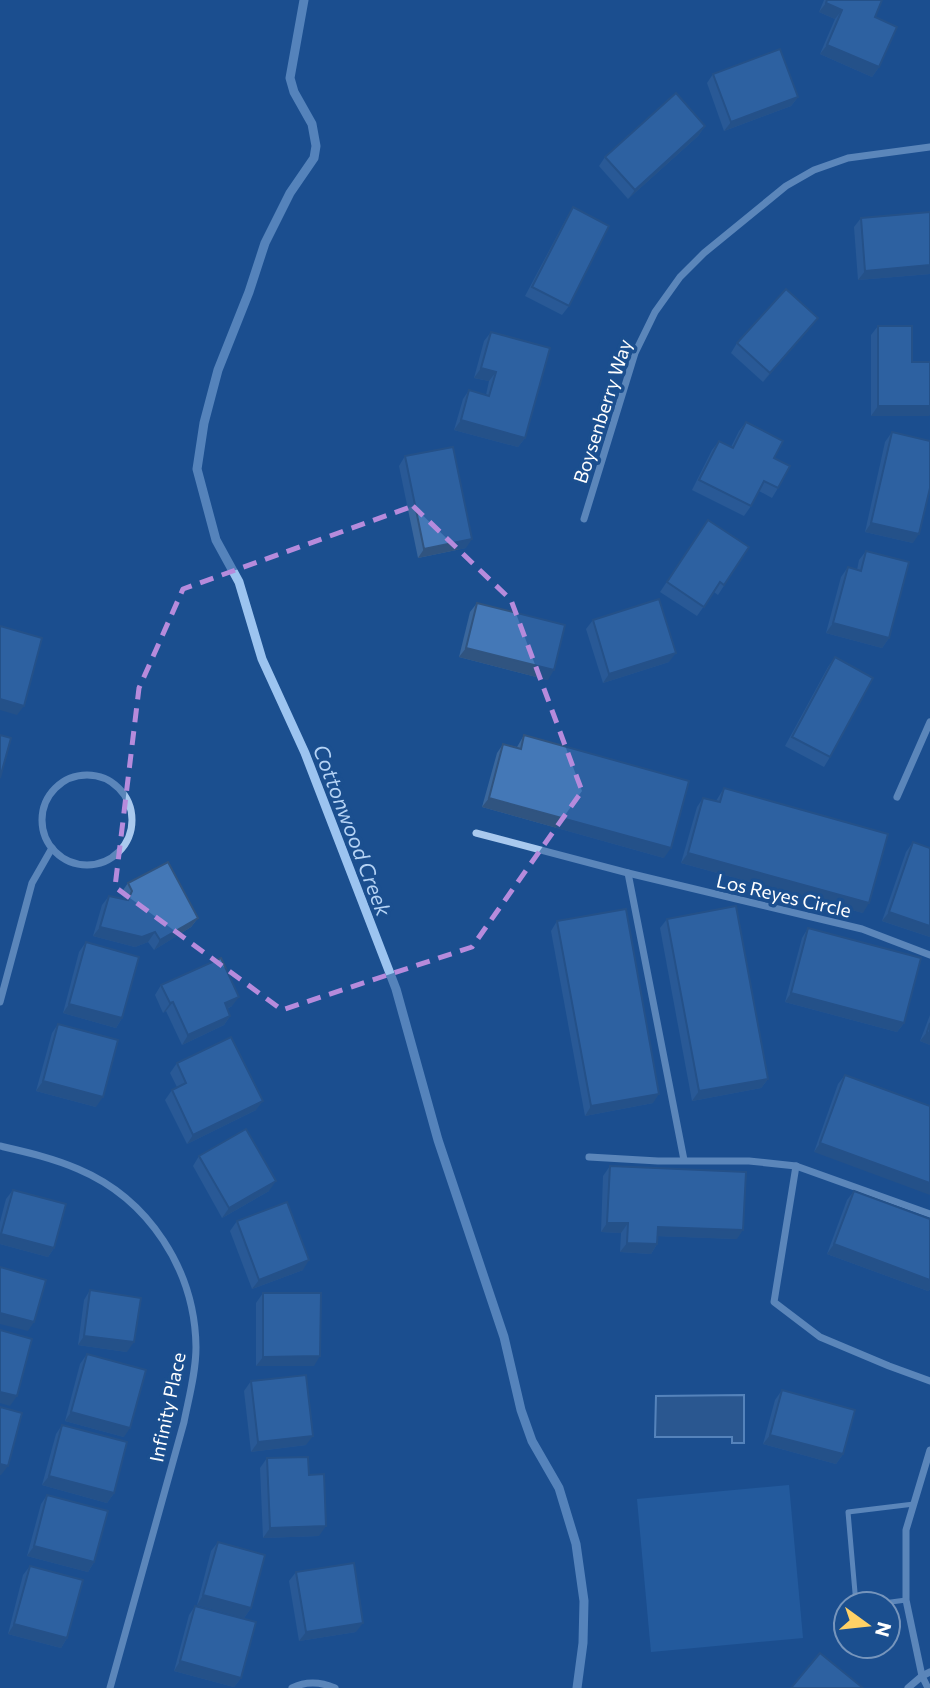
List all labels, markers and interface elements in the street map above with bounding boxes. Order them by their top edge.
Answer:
street label: Boysenberry Way [568,336,636,486]
water label: Cottonwood Creek [309,741,397,920]
street label: Los Reyes Circle [714,868,854,922]
street label: Infinity Place [144,1350,190,1464]
north arrow [832,1590,902,1660]
text: N [871,1620,897,1639]

